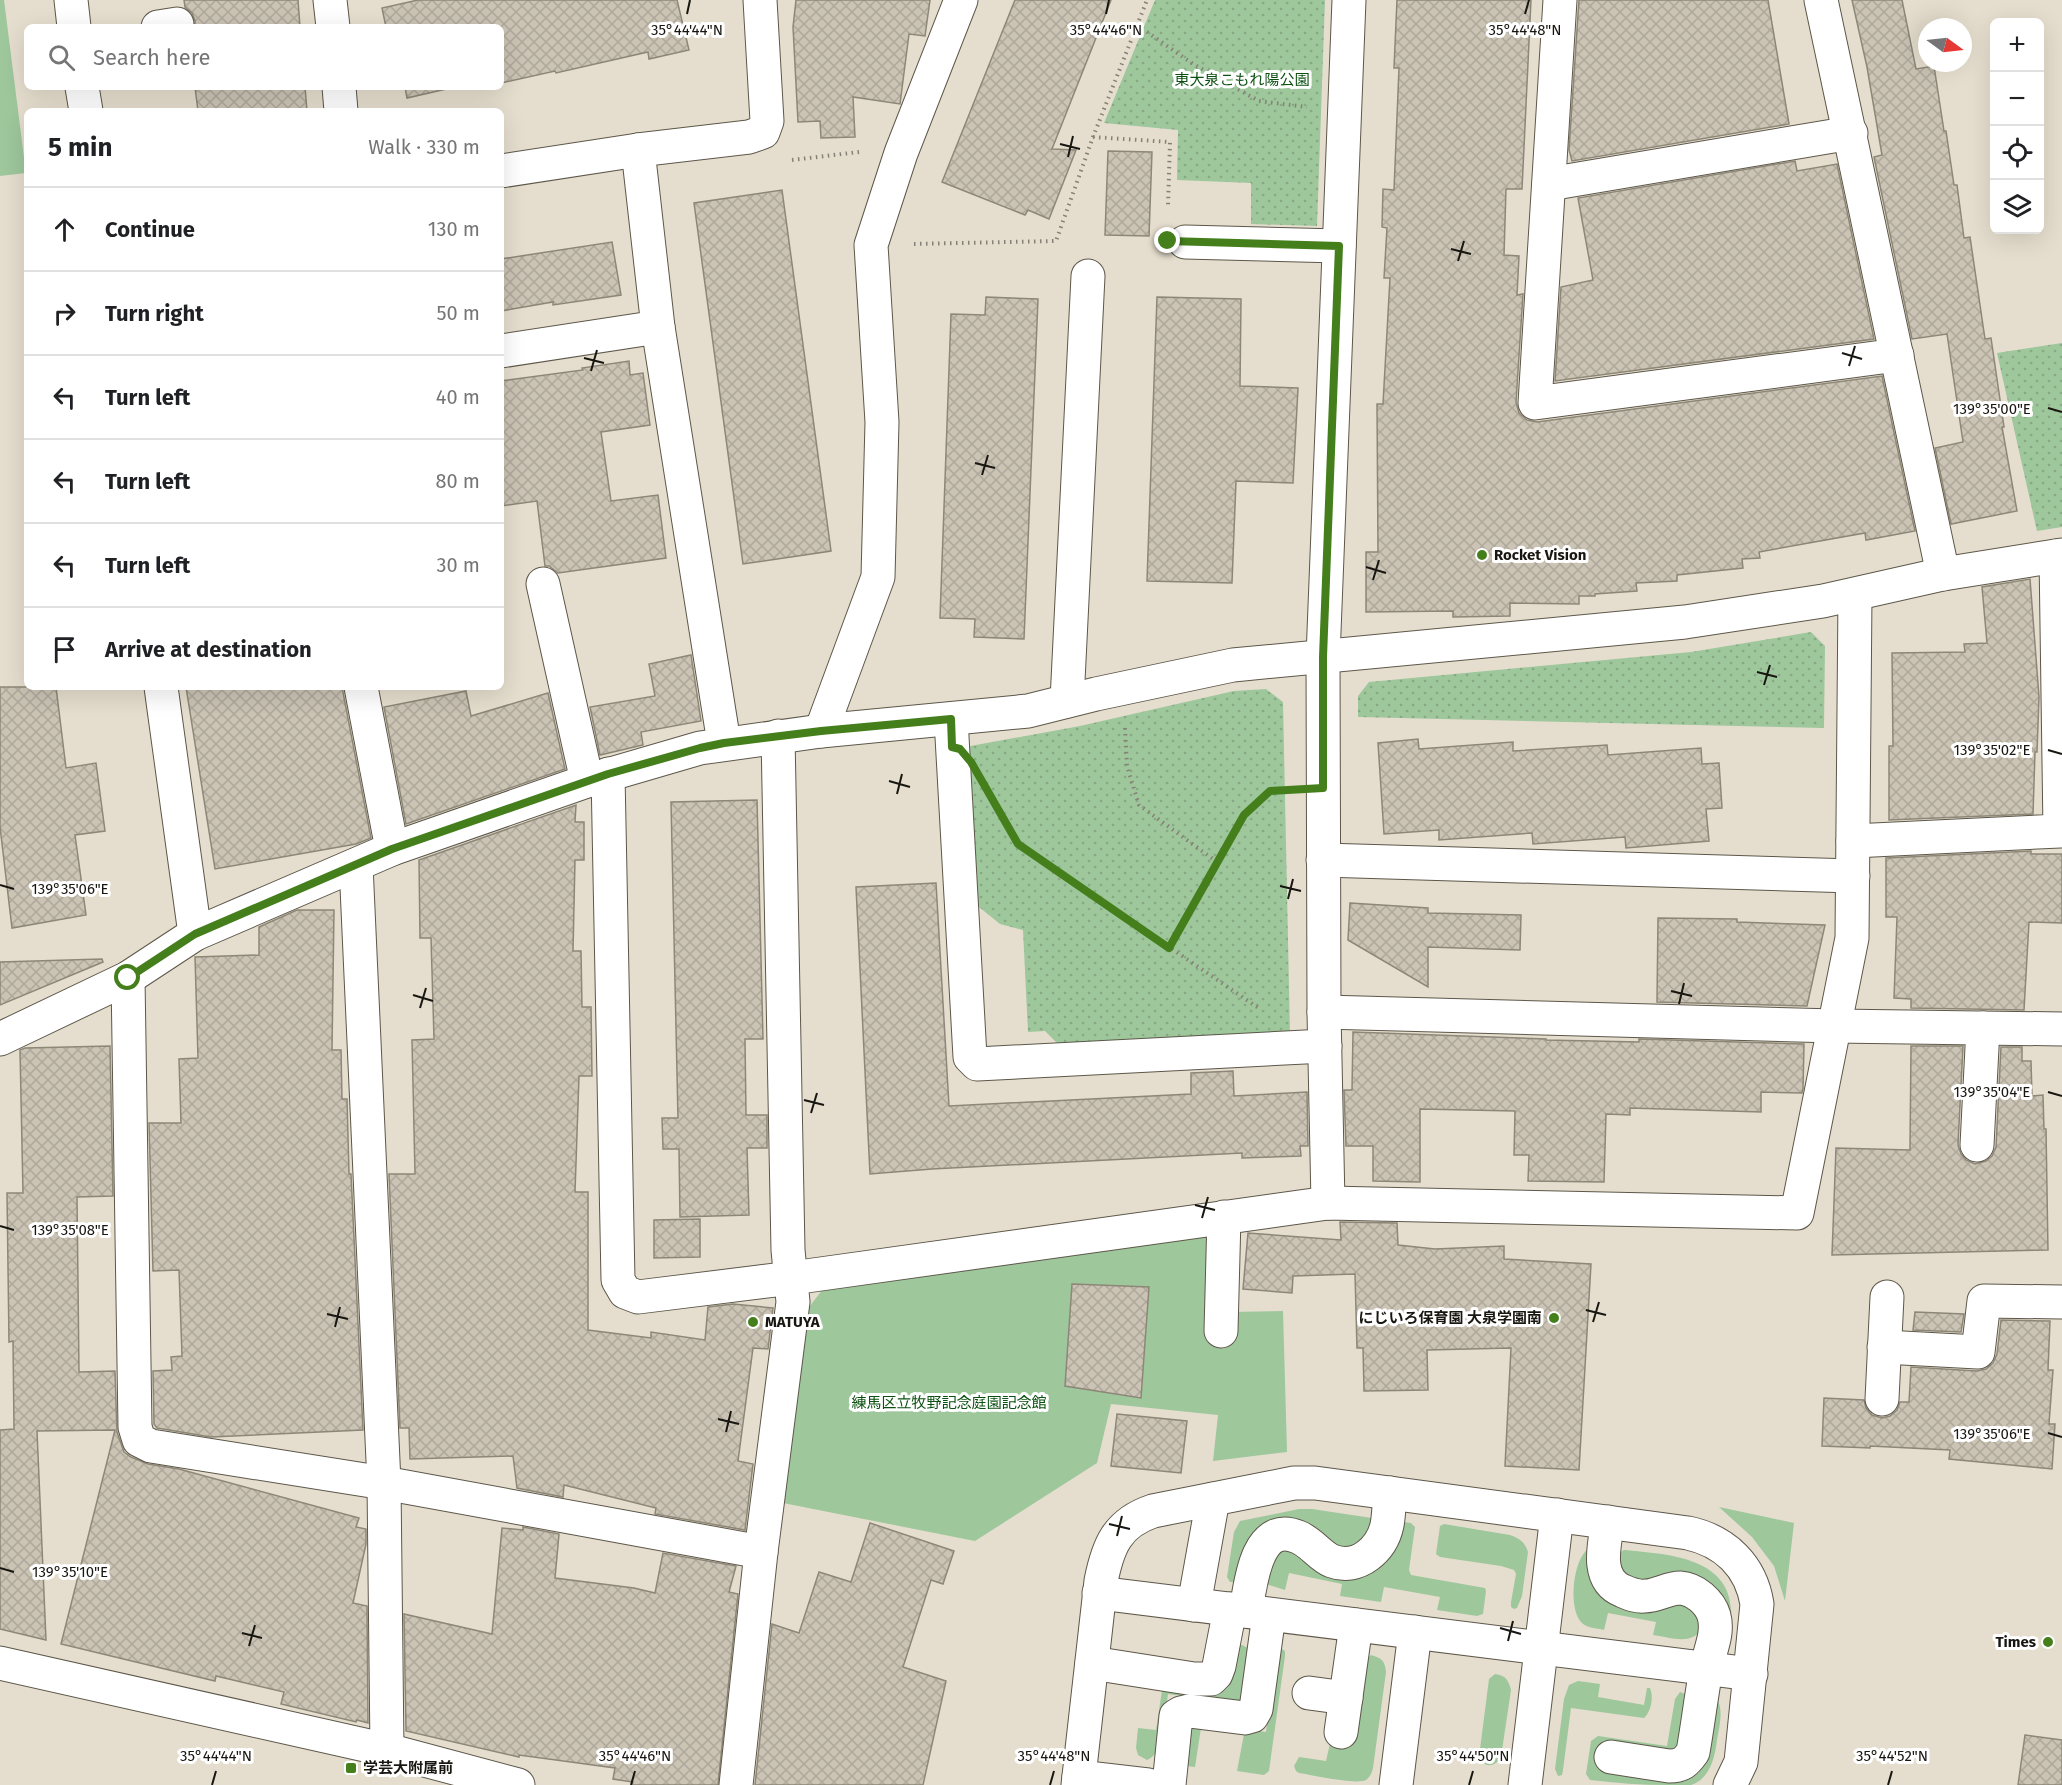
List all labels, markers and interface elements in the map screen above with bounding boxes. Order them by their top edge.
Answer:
north arrow [1918,18,1972,72]
map controls [1990,18,2044,234]
button: + [1990,18,2044,72]
text: 35°44'44"N [651,21,723,39]
text: 35°44'46"N [1070,21,1142,39]
text: 35°44'48"N [1489,21,1561,39]
search box [24,24,504,90]
icon: search [45,41,78,74]
text: Search here [93,44,211,71]
park label: 東大泉こもれ陽公園 [1174,71,1310,89]
button: − [1990,72,2044,126]
button: locate [1990,126,2044,180]
text: 5 min [48,132,112,163]
text: Walk · 330 m [368,135,480,159]
button: layers [1990,180,2044,234]
icon: ahead [48,213,81,246]
text: Continue [105,216,195,243]
text: 130 m [428,217,480,241]
route end [1154,227,1180,253]
icon: right [48,297,81,330]
text: Turn right [105,300,204,327]
text: 50 m [436,301,480,325]
icon: left [48,381,81,414]
text: Turn left [105,384,190,411]
text: 40 m [436,385,480,409]
text: 139°35'00"E [1953,400,2031,418]
icon: left [48,465,81,498]
text: Turn left [105,468,190,495]
text: 80 m [435,469,480,493]
place label: Rocket Vision [1494,546,1586,564]
marker: Rocket Vision [1475,548,1489,562]
icon: left [48,549,81,582]
text: Turn left [105,552,190,579]
text: 30 m [436,553,480,577]
icon: arrive [48,633,81,666]
text: Arrive at destination [105,636,312,663]
text: 139°35'02"E [1954,741,2030,759]
text: 139°35'06"E [31,880,109,898]
route start [114,964,140,990]
text: 139°35'04"E [1954,1083,2030,1101]
text: 139°35'08"E [31,1221,109,1239]
place label: にじいろ保育園 大泉学園南 [1358,1309,1542,1327]
marker: にじいろ保育園 大泉学園南 [1547,1311,1561,1325]
place label: MATUYA [765,1313,821,1331]
marker: MATUYA [746,1315,760,1329]
park label: 練馬区立牧野記念庭園記念館 [851,1394,1047,1412]
text: 139°35'06"E [1953,1425,2031,1443]
text: 139°35'10"E [32,1563,108,1581]
place label: Times [1995,1633,2036,1651]
marker: Times [2041,1635,2055,1649]
text: 35°44'44"N [180,1747,252,1765]
text: 35°44'46"N [599,1747,671,1765]
text: 35°44'48"N [1018,1747,1090,1765]
text: 35°44'50"N [1436,1747,1510,1765]
text: 35°44'52"N [1856,1747,1928,1765]
place label: 学芸大附属前 [363,1759,453,1777]
marker: 学芸大附属前 [344,1761,358,1775]

